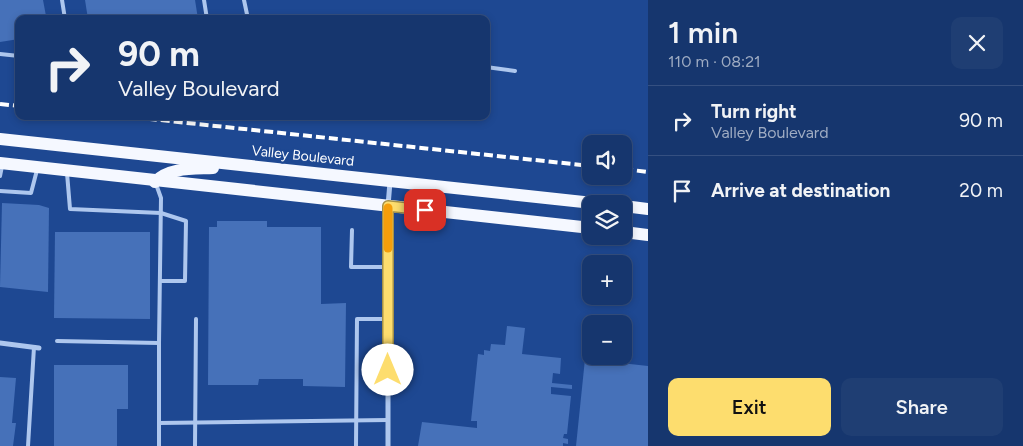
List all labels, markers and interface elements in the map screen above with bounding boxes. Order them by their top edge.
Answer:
text: 1 min [668,14,738,51]
button: close [951,17,1003,69]
text: 90 m [118,33,200,75]
icon: right [35,35,100,100]
text: 110 m · 08:21 [668,52,761,71]
text: Valley Boulevard [118,75,280,102]
text: Turn right [711,100,797,123]
icon: right [668,107,696,135]
text: 90 m [959,109,1003,132]
text: Valley Boulevard [711,123,829,142]
map controls [582,135,632,365]
button: sound [582,135,632,185]
street label: Valley Boulevard [251,142,355,170]
icon: arrive [668,177,696,205]
text: Arrive at destination [711,179,890,202]
text: 20 m [959,179,1003,202]
pin [404,189,446,231]
button: layers [582,195,632,245]
icon: arrive [411,196,439,224]
button: + [582,255,632,305]
button: − [582,315,632,365]
position arrow [361,343,413,395]
button: Exit [668,378,831,436]
button: Share [841,378,1003,436]

